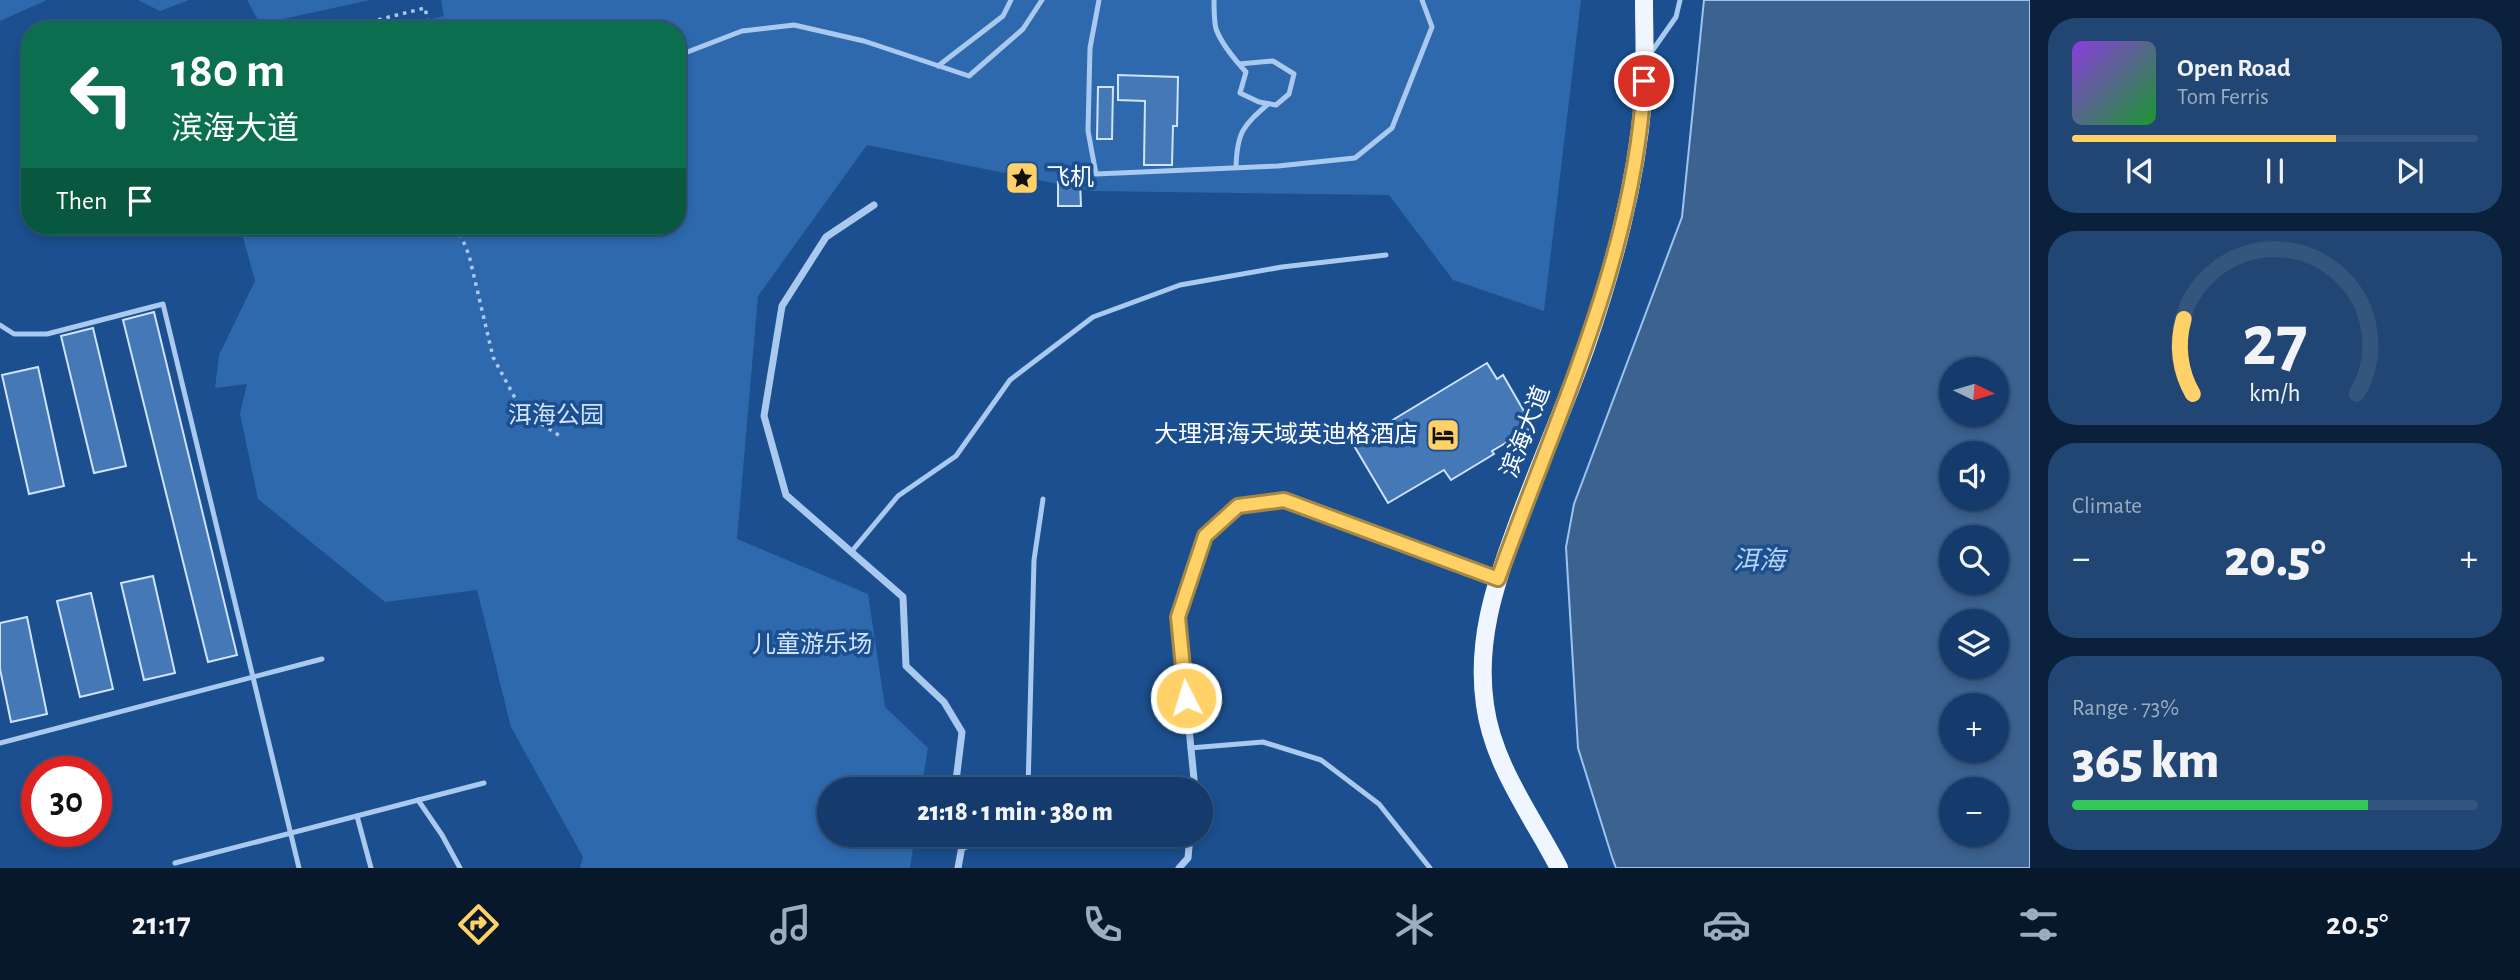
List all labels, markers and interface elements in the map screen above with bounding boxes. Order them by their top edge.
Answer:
text: 180 m [171,47,285,96]
icon: left [56,49,147,140]
pin [1614,51,1674,111]
text: Open Road [2177,55,2291,81]
icon: arrive [1625,62,1663,100]
text: Tom Ferris [2177,86,2269,109]
text: 滨海大道 [171,113,299,145]
icon: previous [2121,152,2159,190]
icon: pause [2256,152,2294,190]
icon: next [2391,152,2429,190]
place icon: 飞机 [1003,159,1041,197]
place label: 飞机 [1046,164,1094,190]
icon: arrive [121,182,159,220]
text: Then [56,188,107,214]
text: 27 [2242,306,2308,379]
north arrow [1939,357,2009,427]
map controls [1939,357,2009,847]
text: km/h [2249,381,2301,406]
street label: 滨海大道 [1496,382,1554,481]
park label: 洱海公园 [508,402,604,428]
hotel icon: 大理洱海天域英迪格酒店 [1424,416,1462,454]
place label: 大理洱海天域英迪格酒店 [1154,421,1418,447]
button: sound [1939,441,2009,511]
text: Climate [2072,495,2142,518]
button: search [1939,525,2009,595]
text: 20.5° [2224,533,2326,585]
text: − [2072,540,2090,578]
text: + [2460,540,2478,578]
water label: 洱海 [1733,547,1789,574]
button: layers [1939,609,2009,679]
park label: 儿童游乐场 [752,631,872,657]
position arrow [1149,661,1223,735]
button: + [1939,693,2009,763]
text: Range · 73% [2072,697,2179,720]
text: 365 km [2072,735,2219,787]
speed limit sign: 30 [21,756,112,847]
button: − [1939,777,2009,847]
text: 21:18 · 1 min · 380 m [917,799,1113,825]
icon: directions [454,900,503,949]
icon: music [766,900,815,949]
icon: phone [1078,900,1127,949]
icon: climate [1390,900,1439,949]
icon: car [1702,900,1751,949]
icon: filters [2014,900,2063,949]
text: 21:17 [132,908,191,940]
text: 20.5° [2326,908,2388,940]

